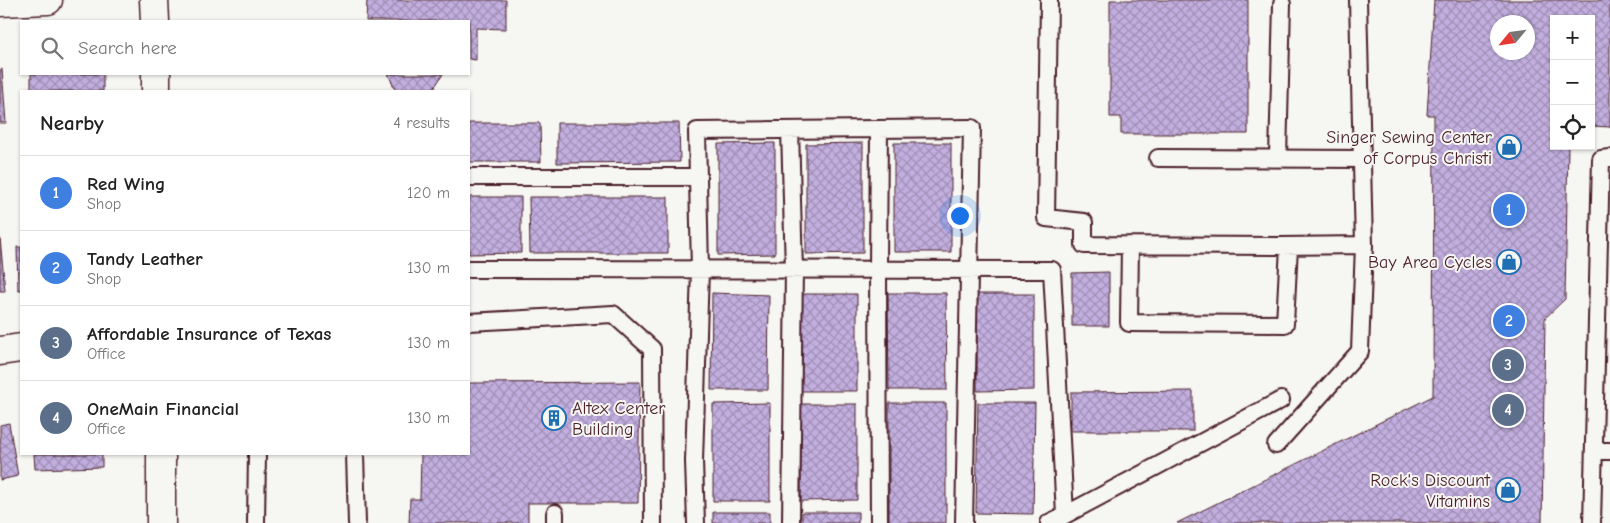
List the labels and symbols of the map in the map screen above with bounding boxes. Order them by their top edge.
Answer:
north arrow [1490,15,1535,60]
place label: Singer Sewing Center of Corpus Christi [1326,127,1493,169]
shop icon: Singer Sewing Center of Corpus Christi [1496,134,1522,160]
pin: 1 [1493,191,1525,229]
your location [947,203,973,229]
shop icon: Bay Area Cycles [1496,249,1522,275]
place label: Bay Area Cycles [1368,252,1492,273]
pin: 2 [1493,302,1525,340]
pin: 3 [1492,346,1524,384]
pin: 4 [1492,391,1524,429]
place label: Altex Center Building [572,398,666,440]
building icon: Altex Center Building [541,405,567,431]
place label: Rock's Discount Vitamins [1370,470,1491,512]
shop icon: Rock's Discount Vitamins [1495,477,1521,503]

